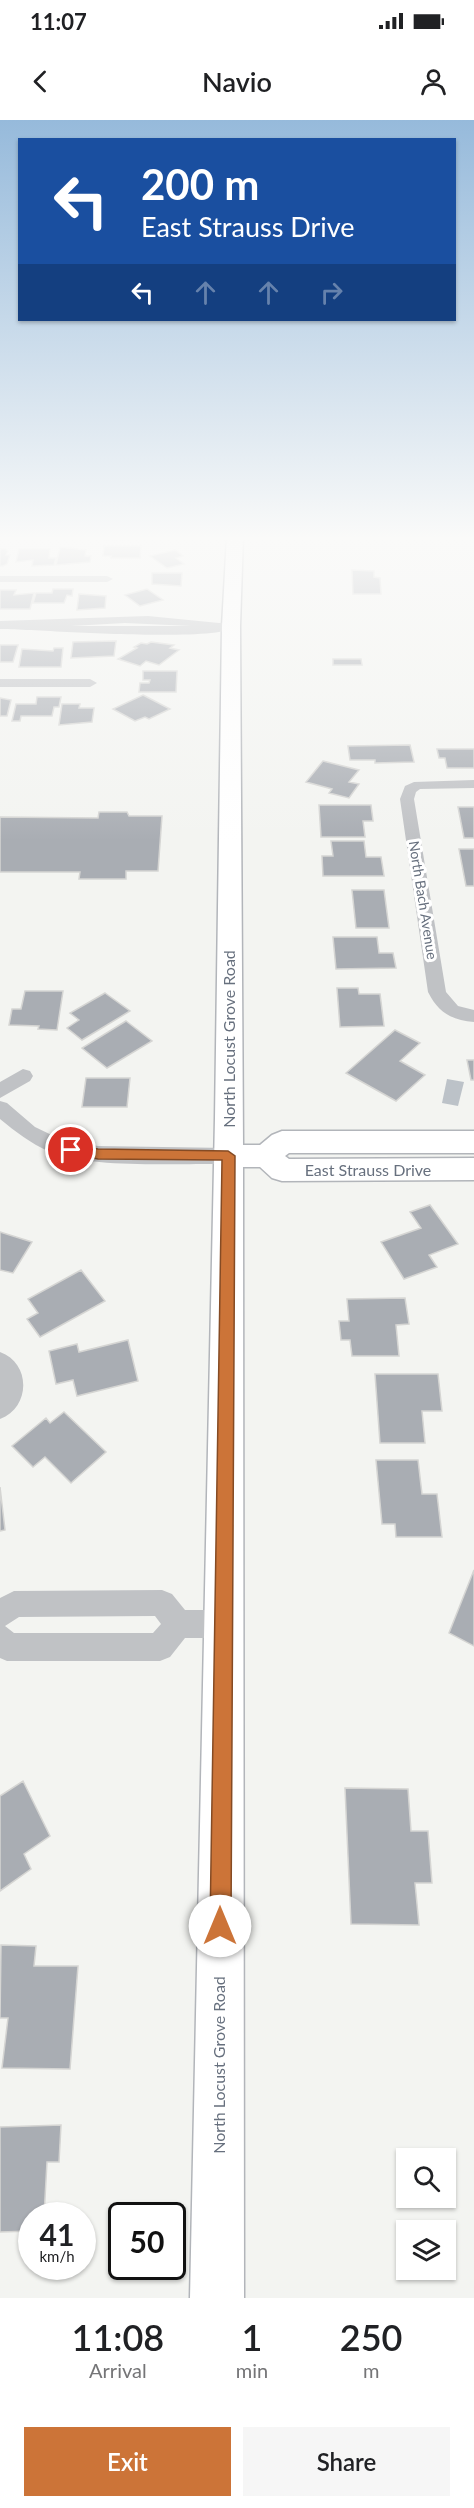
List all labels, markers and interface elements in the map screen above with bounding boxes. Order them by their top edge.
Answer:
text: 11:07 [30,8,87,35]
icon: back [24,65,57,98]
text: Navio [202,65,272,98]
icon: person [417,65,450,98]
text: 200 m [141,159,259,209]
icon: left [42,162,120,240]
text: East Strauss Drive [141,210,355,243]
icon: left [126,276,159,309]
icon: ahead [189,276,222,309]
icon: ahead [252,276,285,309]
icon: right [315,276,348,309]
street label: North Bach Avenue [406,839,441,960]
street label: North Locust Grove Road [219,950,238,1128]
pin [45,1124,96,1175]
icon: arrive [54,1133,87,1166]
street label: East Strauss Drive [305,1160,431,1179]
position arrow [188,1894,252,1958]
street label: North Locust Grove Road [209,1976,228,2154]
map controls [396,2148,456,2280]
button: search [396,2148,456,2208]
speed limit sign: 50 [108,2202,186,2280]
text: 41 [40,2216,74,2252]
button: layers [396,2220,456,2280]
text: km/h [39,2247,75,2265]
text: 11:08 [72,2315,164,2359]
text: 1 [242,2315,262,2359]
text: 250 [340,2315,402,2359]
text: Arrival [89,2358,147,2382]
text: min [236,2358,268,2382]
text: m [363,2358,379,2382]
button: Exit [24,2427,231,2496]
button: Share [243,2427,450,2496]

